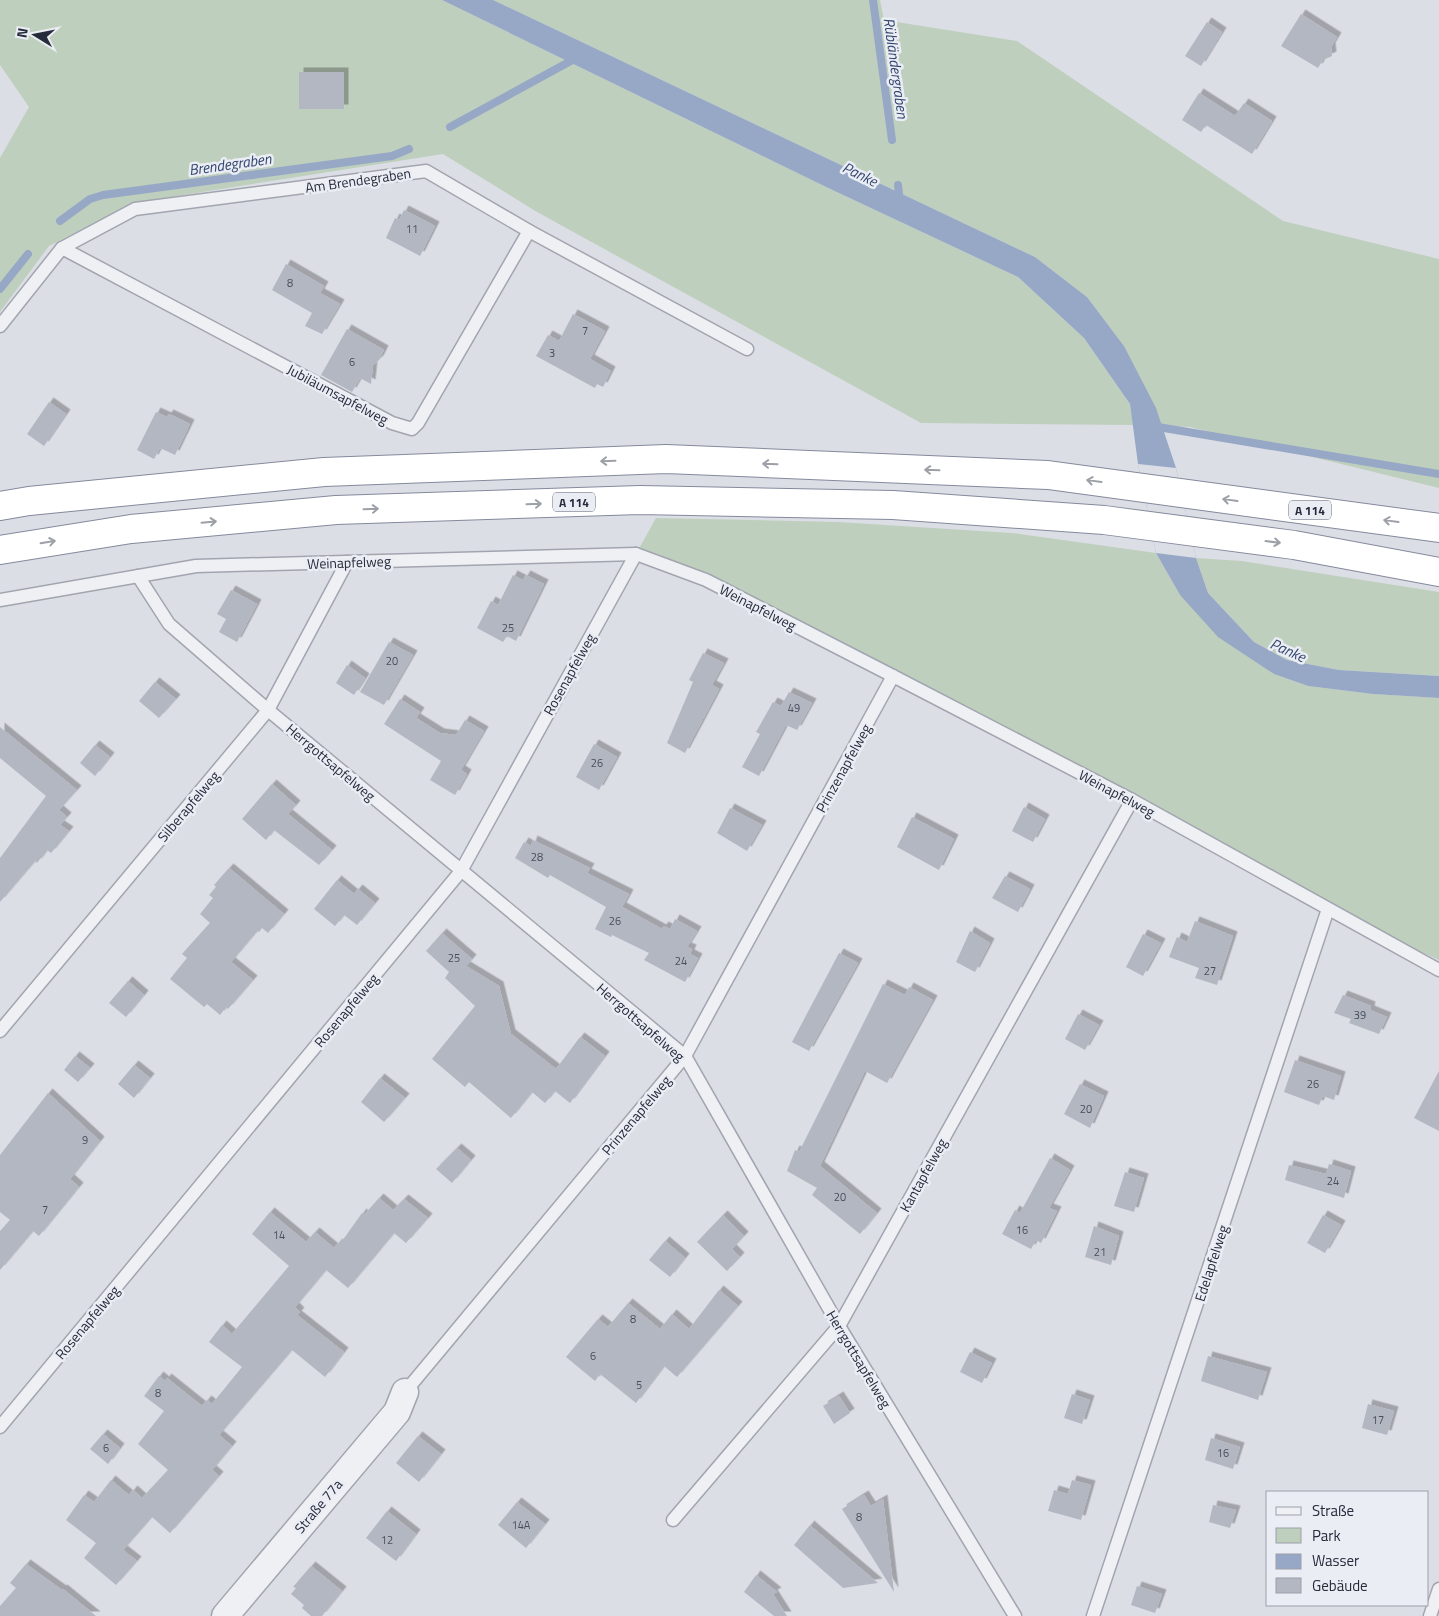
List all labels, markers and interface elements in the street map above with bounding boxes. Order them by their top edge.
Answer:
north arrow [10,10,60,60]
water label: Rübländergraben [878,16,915,120]
text: N [11,26,33,39]
water label: Brendegraben [187,147,273,181]
water label: Panke [839,156,882,193]
street label: Am Brendegraben [304,162,412,198]
house number: 11 [406,221,418,237]
house number: 8 [287,275,293,291]
house number: 7 [582,323,588,339]
house number: 3 [549,345,555,361]
house number: 6 [349,354,355,370]
street label: Jubiläumsapfelweg [284,358,392,430]
one-way arrow [600,457,616,466]
one-way arrow [762,459,778,468]
one-way arrow [925,466,941,475]
one-way arrow [1087,476,1103,486]
road number: A 114 [553,492,595,512]
one-way arrow [1222,494,1238,504]
one-way arrow [525,499,541,508]
road number: A 114 [1289,500,1331,520]
one-way arrow [362,504,379,514]
one-way arrow [1383,516,1399,526]
one-way arrow [201,517,217,526]
one-way arrow [40,537,56,547]
one-way arrow [1264,537,1280,547]
street label: Weinapfelweg [307,550,391,574]
street label: Weinapfelweg [716,579,800,635]
house number: 25 [502,620,514,636]
street label: Rosenapfelweg [538,629,600,719]
water label: Panke [1267,632,1310,668]
house number: 20 [386,653,398,669]
house number: 49 [788,700,800,716]
street label: Herrgottsapfelweg [282,718,380,806]
street label: Prinzenapfelweg [810,720,876,816]
house number: 26 [591,755,603,771]
street label: Weinapfelweg [1075,764,1159,822]
street label: Silberapfelweg [152,766,224,846]
house number: 28 [531,849,543,865]
house number: 26 [609,913,621,929]
house number: 25 [448,950,460,966]
house number: 24 [675,953,687,969]
house number: 27 [1204,963,1216,979]
street label: Rosenapfelweg [309,968,383,1052]
street label: Herrgottsapfelweg [592,978,690,1066]
house number: 39 [1354,1007,1366,1023]
street label: Prinzenapfelweg [596,1070,676,1160]
house number: 26 [1307,1076,1319,1092]
house number: 20 [1080,1101,1092,1117]
house number: 9 [82,1132,88,1148]
street label: Kantapfelweg [894,1134,952,1216]
house number: 24 [1327,1173,1339,1189]
house number: 20 [834,1189,846,1205]
house number: 7 [42,1202,48,1218]
house number: 16 [1016,1222,1028,1238]
street label: Edelapfelweg [1189,1222,1233,1304]
house number: 14 [273,1227,285,1243]
house number: 21 [1094,1244,1106,1260]
street label: Rosenapfelweg [50,1280,124,1364]
street label: Herrgottsapfelweg [821,1306,897,1412]
house number: 8 [630,1311,636,1327]
house number: 6 [590,1348,596,1364]
house number: 5 [636,1377,642,1393]
house number: 8 [155,1385,161,1401]
house number: 17 [1372,1412,1384,1428]
house number: 6 [103,1440,109,1456]
house number: 16 [1217,1445,1229,1461]
street label: Straße 77a [289,1474,347,1538]
legend [1266,1491,1429,1606]
text: Straße [1312,1499,1354,1522]
house number: 8 [856,1509,862,1525]
house number: 14A [512,1517,531,1533]
text: Park [1312,1524,1341,1547]
house number: 12 [381,1532,393,1548]
text: Wasser [1312,1549,1359,1572]
text: Gebäude [1312,1574,1368,1597]

